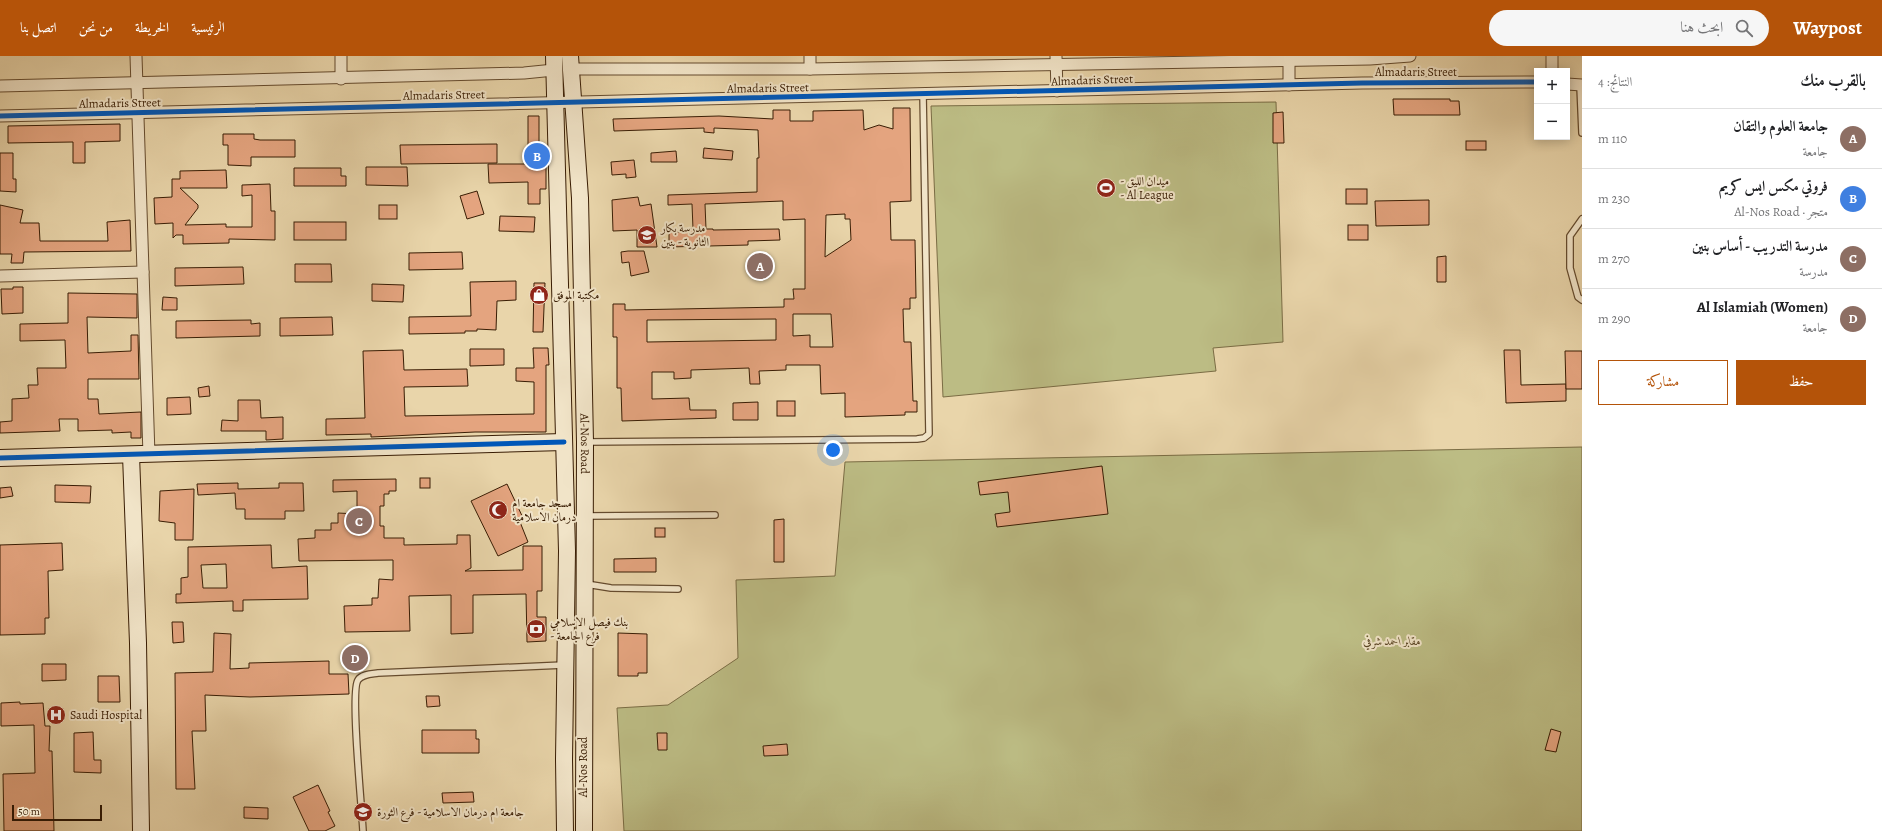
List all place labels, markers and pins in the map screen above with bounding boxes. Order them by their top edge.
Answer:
pin: B [524,141,550,171]
place label: - ميدان الليق - Al League [1120,173,1174,203]
sports icon: - ميدان الليق - Al League [1095,177,1117,199]
place label: مدرسة بكار الثانوية - بنين [660,220,709,250]
school or university icon: مدرسة بكار الثانوية - بنين [636,224,658,246]
pin: A [747,251,773,281]
shop icon: مكتبة الموفق [528,284,550,306]
place label: مكتبة الموفق [553,287,599,303]
place label: مسجد جامعة ام درمان الاسلامية [512,495,576,525]
mosque icon: مسجد جامعة ام درمان الاسلامية [487,499,509,521]
pin: C [346,506,372,536]
place label: بنك فيصل الاسلامي - فرع الجامعة [550,614,628,647]
bank icon: بنك فيصل الاسلامي - فرع الجامعة [525,618,547,640]
pin: D [342,643,368,673]
hospital icon: Saudi Hospital [45,704,67,726]
place label: Saudi Hospital [70,707,142,723]
school or university icon: جامعة ام درمان الاسلامية - فرع الثورة [352,801,374,823]
place label: جامعة ام درمان الاسلامية - فرع الثورة [377,804,524,823]

